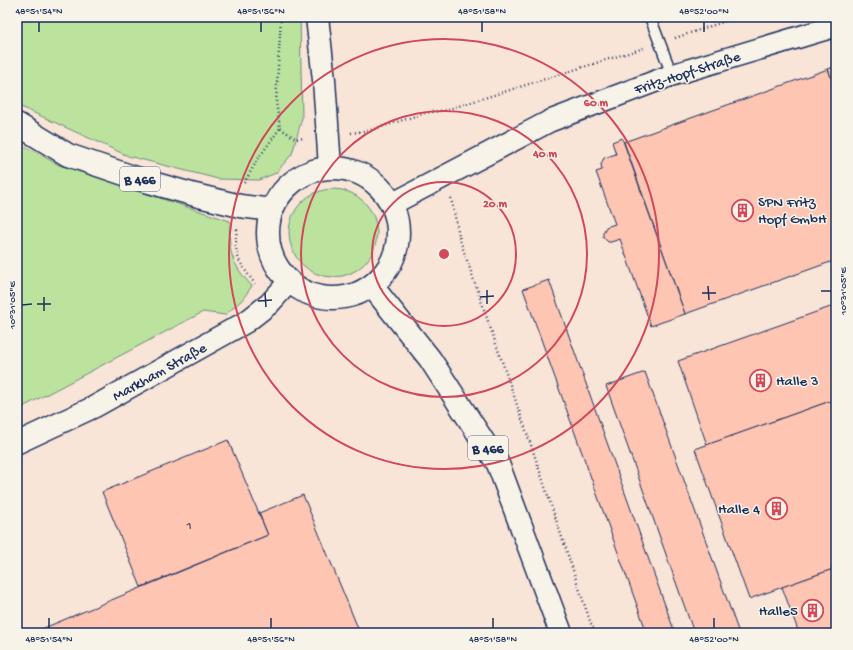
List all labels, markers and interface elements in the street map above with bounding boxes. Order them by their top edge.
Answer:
text: 48°51'54"N [15,6,63,18]
text: 48°51'56"N [237,6,285,18]
text: 48°51'58"N [458,6,506,18]
text: 48°52'00"N [679,6,729,18]
street label: Fritz-Hopf-Straße [631,48,743,100]
text: 60 m [584,97,609,111]
text: 40 m [532,148,557,162]
road number: B 466 [120,167,160,191]
place label: SPN Fritz Hopf GmbH [758,194,827,229]
building icon: SPN Fritz Hopf GmbH [729,197,755,223]
text: 20 m [483,198,508,212]
centre of rings [437,247,451,261]
text: 10°31'05"E [838,267,850,316]
text: 10°31'05"E [7,281,19,330]
street label: Markham Straße [110,339,210,406]
building icon: Halle 3 [747,367,773,393]
place label: Halle 3 [776,373,819,391]
road number: B 466 [468,436,508,460]
building icon: Halle 4 [763,495,789,521]
place label: Halle 4 [718,501,760,519]
house number: 1 [185,519,192,534]
building icon: Halle5 [800,597,826,623]
place label: Halle5 [759,603,798,621]
text: 48°51'54"N [25,634,73,646]
text: 48°51'56"N [247,634,295,646]
text: 48°51'58"N [469,634,517,646]
text: 48°52'00"N [689,634,739,646]

